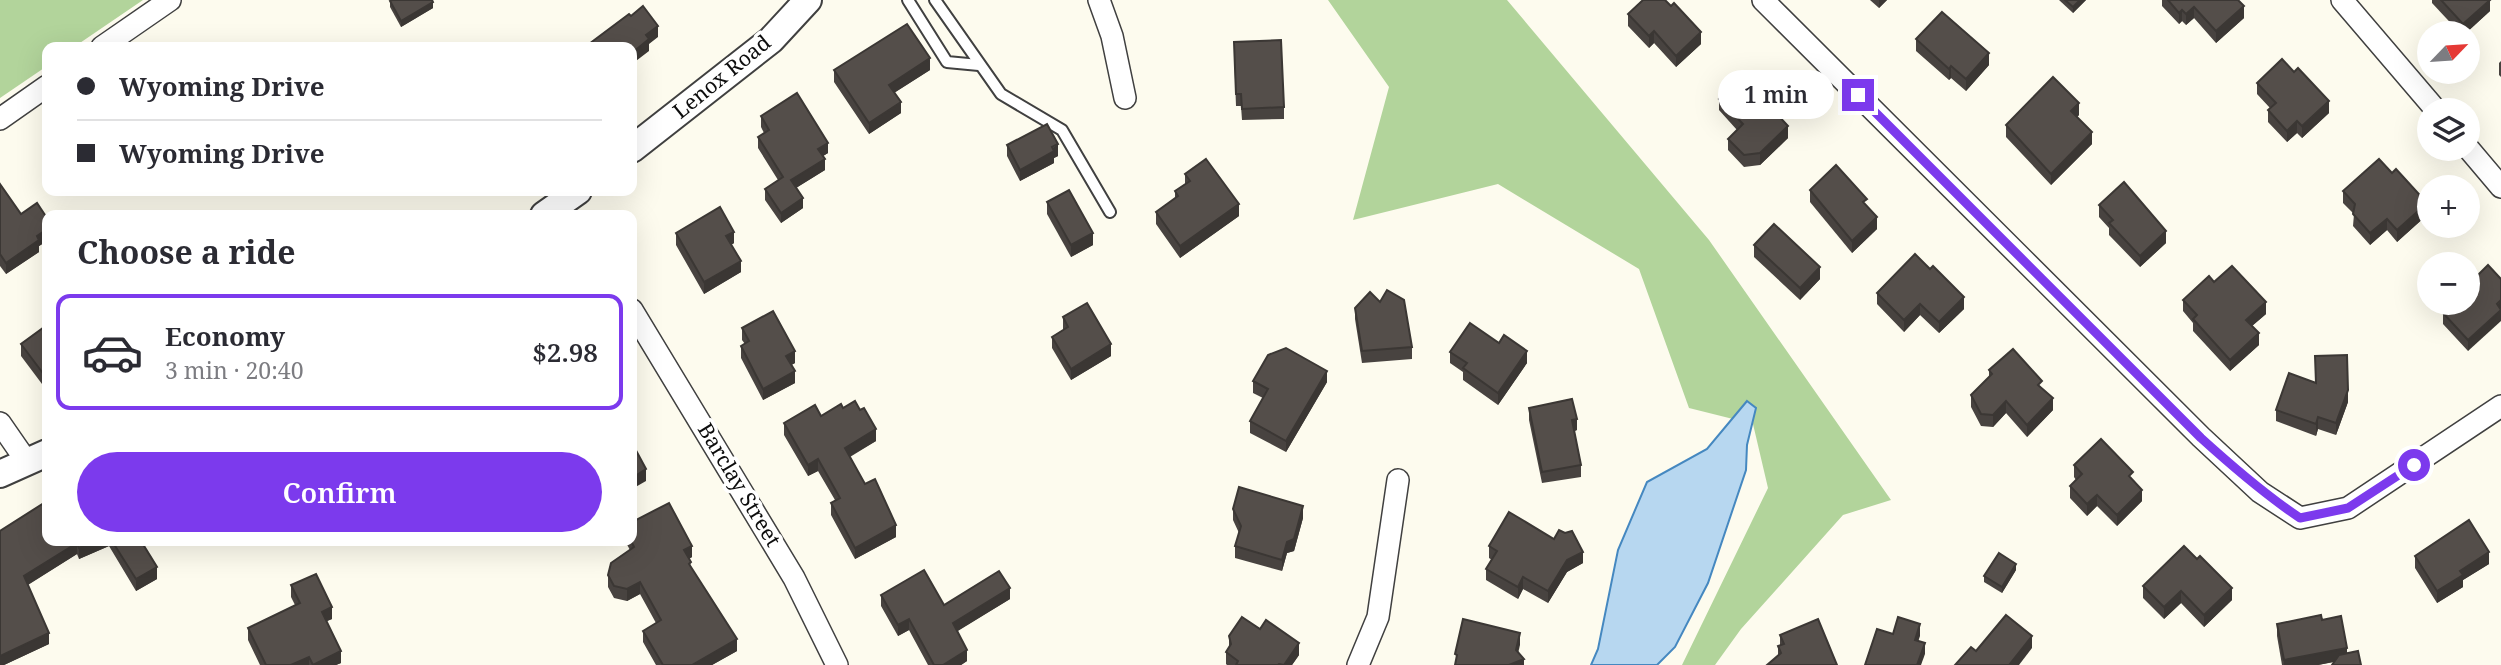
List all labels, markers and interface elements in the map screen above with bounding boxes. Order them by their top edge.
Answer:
north arrow [2417,21,2480,84]
map controls [2417,21,2480,315]
street label: Lenox Road [667,28,776,124]
text: Wyoming Drive [119,68,325,104]
callout: 1 min [1718,70,1834,119]
text: 1 min [1744,78,1808,110]
route end [1842,79,1874,111]
button: layers [2417,98,2480,161]
text: Wyoming Drive [119,135,325,171]
button: + [2417,175,2480,238]
text: Choose a ride [77,230,296,273]
button: − [2417,252,2480,315]
text: Economy [165,318,285,354]
icon: car [81,321,144,384]
text: $2.98 [532,334,598,370]
text: 3 min · 20:40 [165,354,303,386]
street label: Barclay Street [692,417,788,552]
route start [2398,449,2430,481]
button: Confirm [77,452,602,532]

